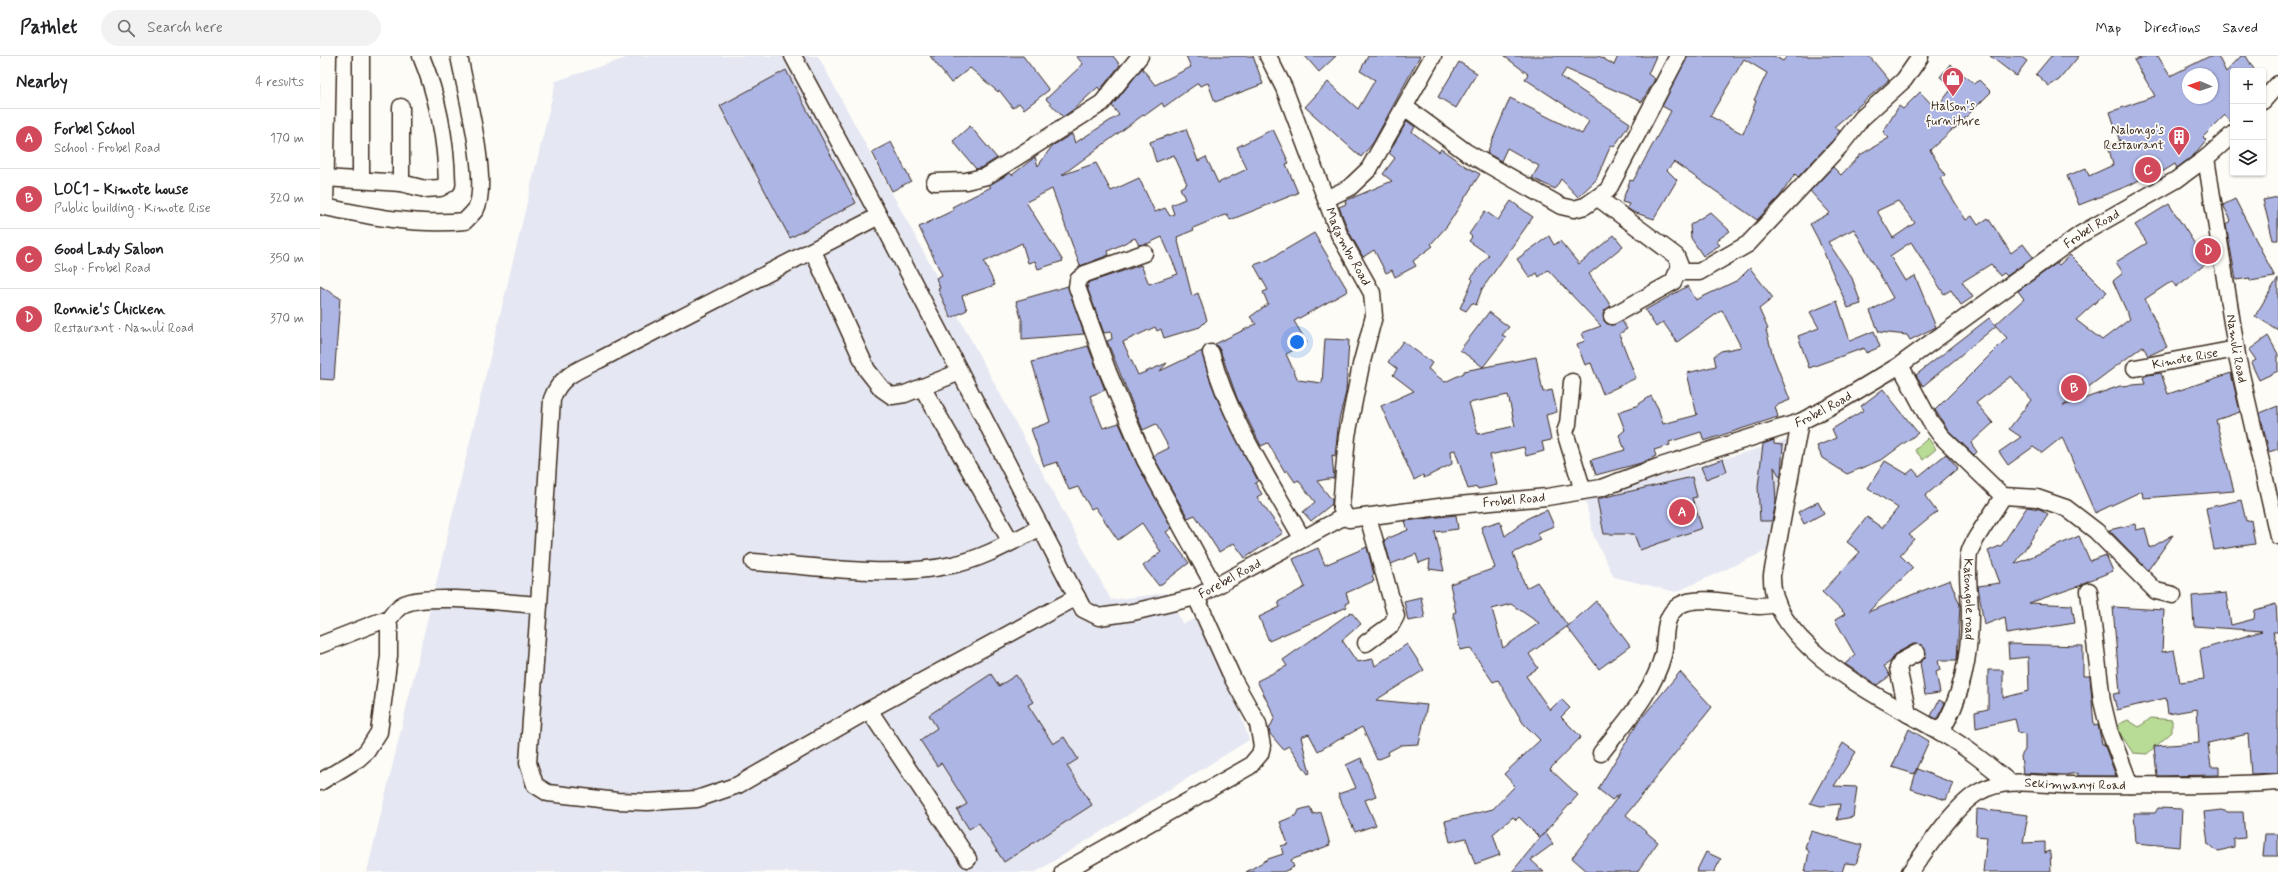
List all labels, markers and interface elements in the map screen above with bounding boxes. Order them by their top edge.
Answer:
search box [101,10,381,46]
text: Pathlet [20,15,77,40]
icon: search [115,17,137,39]
text: Search here [147,18,223,38]
text: Map [2095,19,2121,37]
text: Directions [2143,19,2201,37]
text: Saved [2223,19,2258,37]
shop icon: Halson's furniture [1940,65,1966,98]
north arrow [2182,68,2218,104]
map controls [2230,68,2266,176]
button: + [2230,68,2266,104]
text: Nearby [16,71,68,93]
text: 4 results [255,74,304,91]
place label: Halson's furniture [1926,98,1980,130]
button: − [2230,104,2266,140]
text: Forbel School [54,120,135,140]
place label: Nalongo's Restaurant [2104,122,2164,154]
building icon: Nalongo's Restaurant [2166,124,2192,157]
text: A [25,130,33,147]
text: 170 m [270,130,304,147]
text: School · Frobel Road [54,140,160,157]
button: layers [2230,140,2266,176]
pin: C [2135,155,2161,185]
text: LOC1 - Kimote house [54,180,188,200]
text: B [25,190,33,207]
text: 320 m [270,190,304,207]
text: Public building · Kimote Rise [54,200,211,217]
street label: Magambo Road [1321,205,1375,289]
street label: Frobel Road [2060,205,2123,252]
pin: D [2195,236,2221,266]
text: Good Lady Saloon [54,240,164,260]
text: C [24,250,34,267]
text: 350 m [270,250,304,267]
text: Shop · Frobel Road [54,260,150,277]
text: Ronnie's Chicken [54,300,165,320]
text: D [25,310,33,327]
text: 370 m [270,310,304,327]
street label: Namuli Road [2222,313,2251,385]
text: Restaurant · Namuli Road [54,320,194,337]
your location [1287,332,1307,352]
street label: Kimote Rise [2151,344,2220,373]
pin: B [2061,373,2087,403]
street label: Frobel Road [1793,387,1855,432]
street label: Frobel Road [1482,489,1546,511]
pin: A [1669,497,1695,527]
street label: Forebel Road [1195,555,1264,603]
street label: Katongole road [1959,558,1979,641]
street label: Sekimwanyi Road [2024,774,2126,794]

